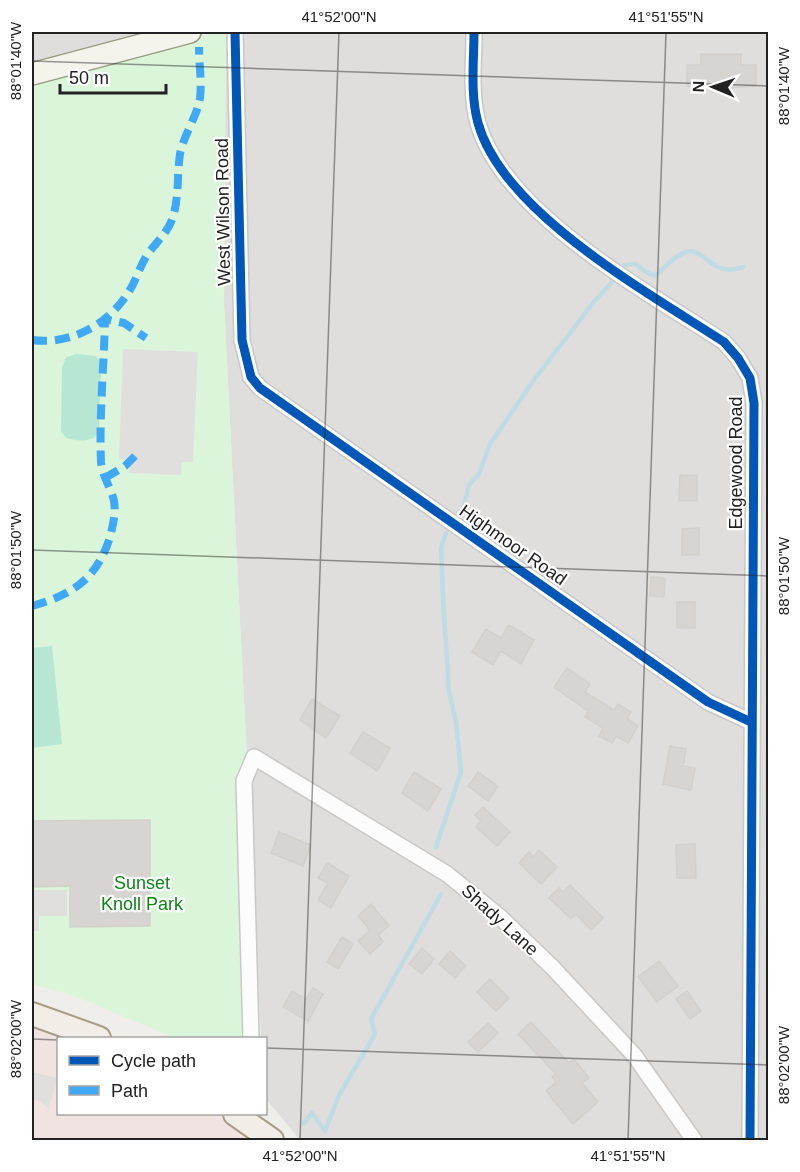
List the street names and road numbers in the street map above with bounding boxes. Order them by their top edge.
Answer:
street label: West Wilson Road [212,138,234,286]
street label: Edgewood Road [726,396,746,530]
street label: Highmoor Road [456,501,570,589]
street label: Shady Lane [458,880,542,960]

